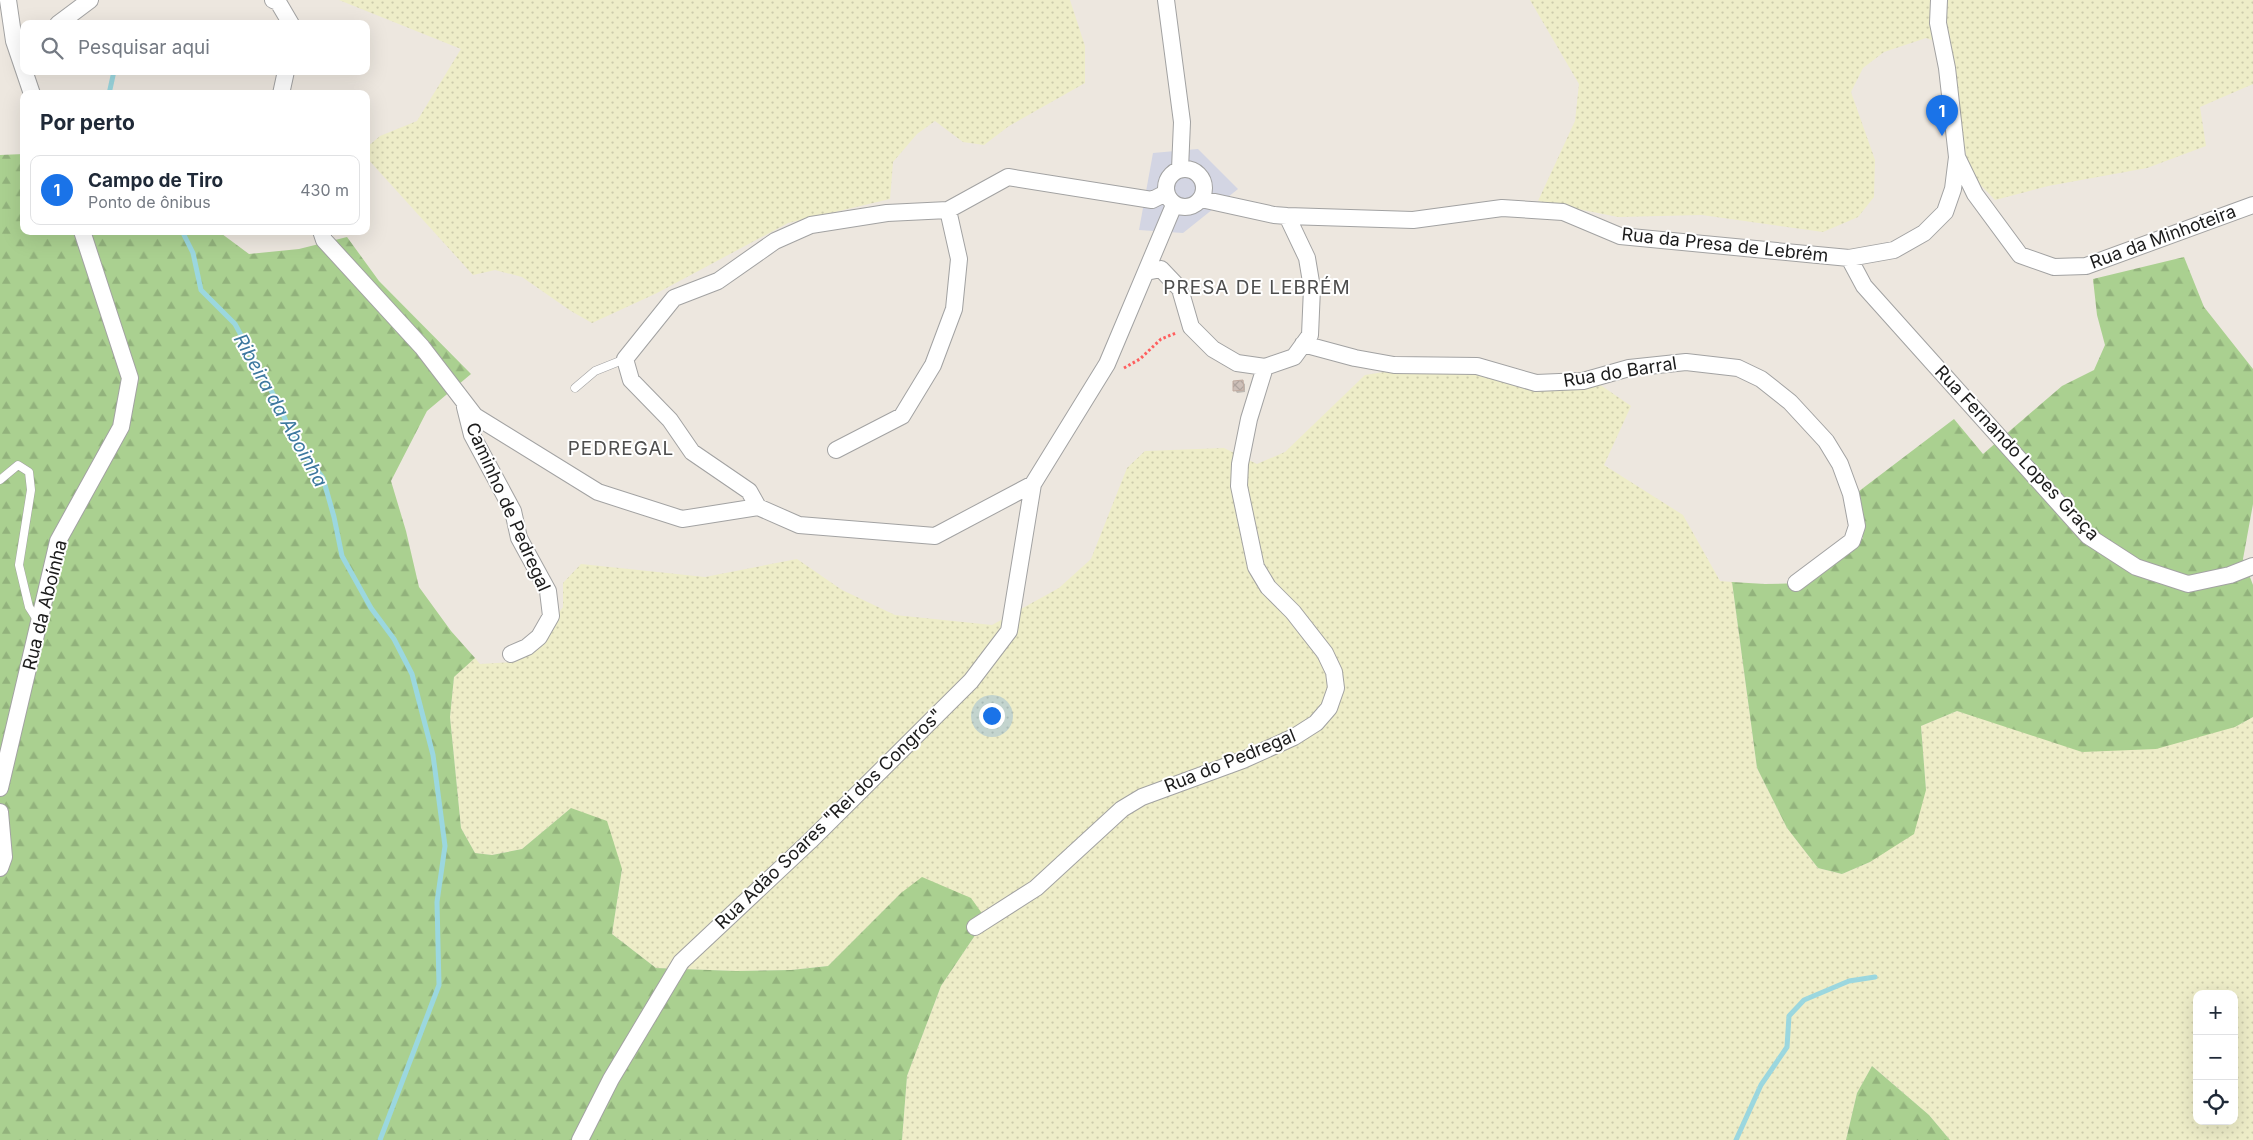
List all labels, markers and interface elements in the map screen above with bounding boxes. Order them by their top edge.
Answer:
search box [20,20,370,75]
icon: search [38,34,66,62]
text: Pesquisar aqui [78,36,210,59]
pin: 1 [1926,95,1958,136]
text: Por perto [40,110,135,135]
text: Campo de Tiro [88,169,223,192]
text: 1 [54,180,60,200]
text: 430 m [300,180,349,200]
text: Ponto de ônibus [88,192,211,212]
street label: Rua da Minhoteira [2087,200,2239,273]
street label: Rua da Presa de Lebrém [1621,223,1829,266]
district label: PRESA DE LEBRÉM [1163,275,1351,299]
water label: Ribeira da Aboinha [229,330,332,491]
street label: Rua do Barral [1562,352,1678,391]
street label: Rua Fernando Lopes Graça [1931,361,2104,544]
street label: Caminho de Pedregal [462,419,555,594]
district label: PEDREGAL [568,437,674,460]
street label: Rua da Aboínha [18,538,71,672]
your location [979,703,1005,729]
street label: Rua Adão Soares "Rei dos Congros" [711,704,947,933]
street label: Rua do Pedregal [1161,725,1298,796]
map controls [2193,990,2238,1125]
button: + [2193,990,2238,1035]
button: − [2193,1035,2238,1080]
button: locate [2193,1080,2238,1125]

